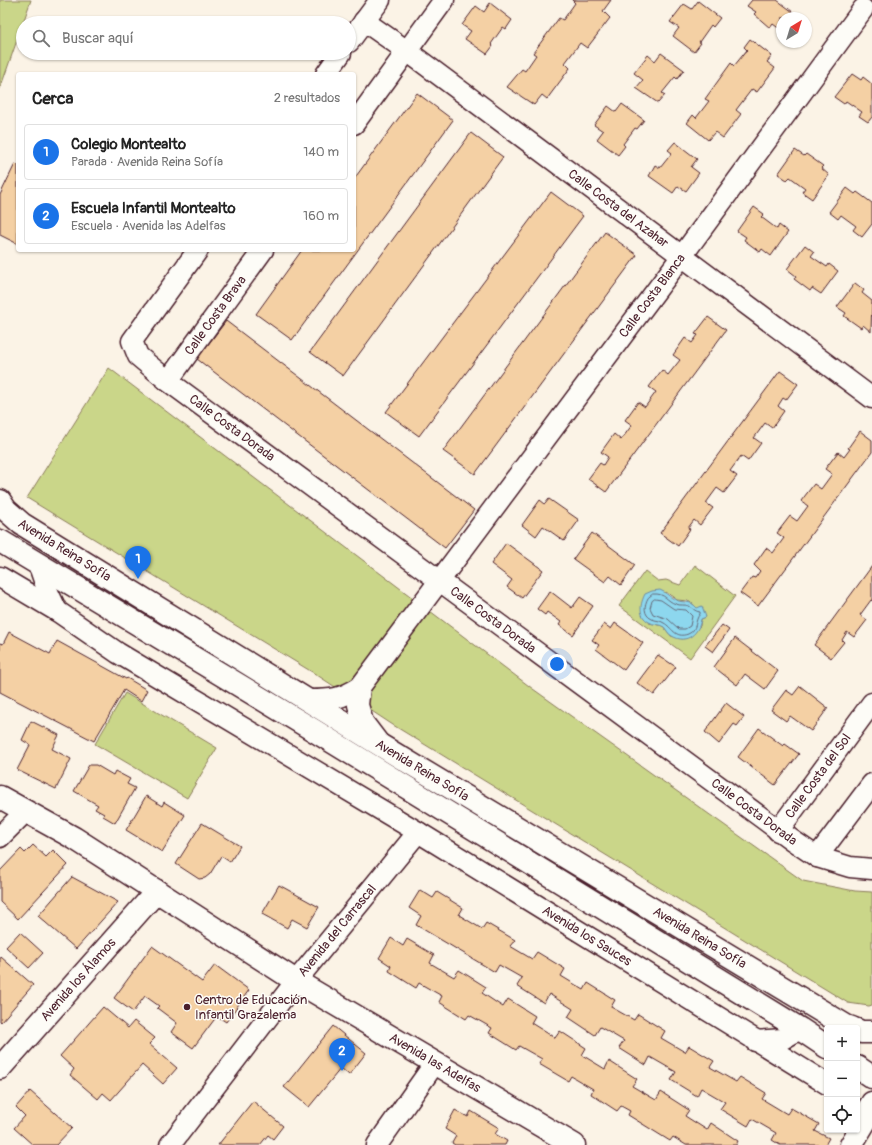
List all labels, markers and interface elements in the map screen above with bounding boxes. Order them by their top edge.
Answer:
north arrow [776,12,812,48]
search box [16,16,356,60]
icon: search [30,27,52,49]
text: Buscar aquí [62,29,134,48]
text: Cerca [32,88,73,109]
text: 2 resultados [274,90,340,106]
text: Colegio Montealto [71,135,186,154]
text: 1 [43,144,49,160]
text: 140 m [303,144,339,160]
text: Parada · Avenida Reina Sofía [71,154,223,170]
street label: Calle Costa del Azahar [565,166,672,252]
text: Escuela Infantil Montealto [71,199,236,218]
text: 2 [42,208,50,224]
text: 160 m [303,208,339,224]
text: Escuela · Avenida las Adelfas [71,218,226,234]
street label: Calle Costa Blanca [616,251,689,341]
street label: Calle Costa Brava [181,272,250,358]
street label: Calle Costa Dorada [186,391,278,465]
street label: Avenida Reina Sofía [15,515,114,585]
pin: 1 [125,546,151,579]
street label: Calle Costa Dorada [447,583,539,657]
your location [547,654,567,674]
street label: Calle Costa del Sol [782,731,855,822]
street label: Avenida Reina Sofía [372,736,472,805]
street label: Calle Costa Dorada [708,775,800,849]
street label: Avenida del Carrascal [295,881,380,980]
street label: Avenida los Sauces [539,902,635,970]
street label: Avenida Reina Sofía [650,903,749,972]
street label: Avenida los Álamos [37,935,119,1025]
place label: Centro de Educación Infantil Grazalema [195,992,307,1023]
marker: Centro de Educación Infantil Grazalema [182,1002,192,1012]
map controls [824,1025,860,1133]
button: + [824,1025,860,1061]
street label: Avenida las Adelfas [386,1030,484,1096]
pin: 2 [329,1038,355,1071]
button: − [824,1061,860,1097]
button: locate [824,1097,860,1133]

